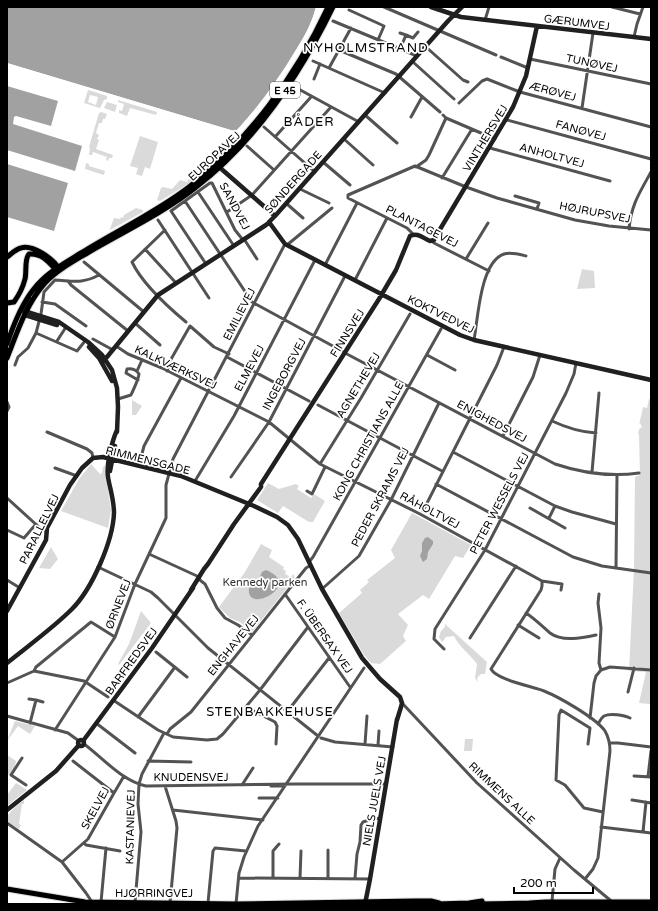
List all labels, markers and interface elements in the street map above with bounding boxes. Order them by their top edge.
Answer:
street label: GÆRUMVEJ [543,12,611,33]
district label: NYHOLMSTRAND [303,40,429,56]
street label: TUNØVEJ [565,52,619,75]
street label: ÆRØVEJ [528,79,578,104]
road number: E 45 [270,82,300,98]
street label: VINTHERSVEJ [460,102,511,174]
district label: BÅDER [283,113,335,130]
street label: FANØVEJ [554,118,608,143]
street label: EUROPAVEJ [186,129,243,184]
street label: ANHOLTVEJ [518,141,586,170]
street label: SØNDERGADE [262,148,325,216]
street label: SANDVEJ [217,180,252,232]
street label: HØJRUPSVEJ [558,199,632,226]
street label: PLANTAGEVEJ [383,203,460,250]
street label: EMILIEVEJ [221,286,258,343]
street label: KOKTVEDVEJ [405,293,476,336]
street label: FINNSVEJ [328,307,367,360]
street label: INGEBORGVEJ [260,336,309,413]
street label: KALKVÆRKSVEJ [133,343,219,392]
street label: ELMEVEJ [232,343,267,394]
street label: AGNETHEVEJ [334,350,383,420]
street label: KONG CHRISTIANS ALLE [330,380,407,503]
street label: ENIGHEDSVEJ [455,398,529,445]
street label: RIMMENSGADE [104,444,192,477]
street label: PEDER SKRAMS VEJ [349,445,412,549]
street label: PETER WESSELS VEJ [467,450,532,556]
street label: RÅHOLTVEJ [398,488,462,532]
street label: PARALLELVEJ [17,492,62,566]
park label: Kennedy parken [222,576,308,589]
street label: ØRNEVEJ [103,577,134,631]
street label: F. ÜBERSAX VEJ [294,597,355,676]
street label: ENGHAVEVEJ [205,612,262,678]
street label: BARFREDSVEJ [103,625,160,697]
district label: STENBAKKEHUSE [206,704,334,720]
street label: NIELS JUELS VEJ [360,755,389,847]
street label: RIMMENS ALLE [466,759,537,827]
street label: KNUDENSVEJ [153,771,229,784]
street label: SKELVEJ [78,785,112,832]
street label: KASTANIEVEJ [123,790,138,864]
scale bar [514,869,593,895]
text: 200 m [520,876,557,890]
street label: HJØRRINGVEJ [115,887,193,900]

